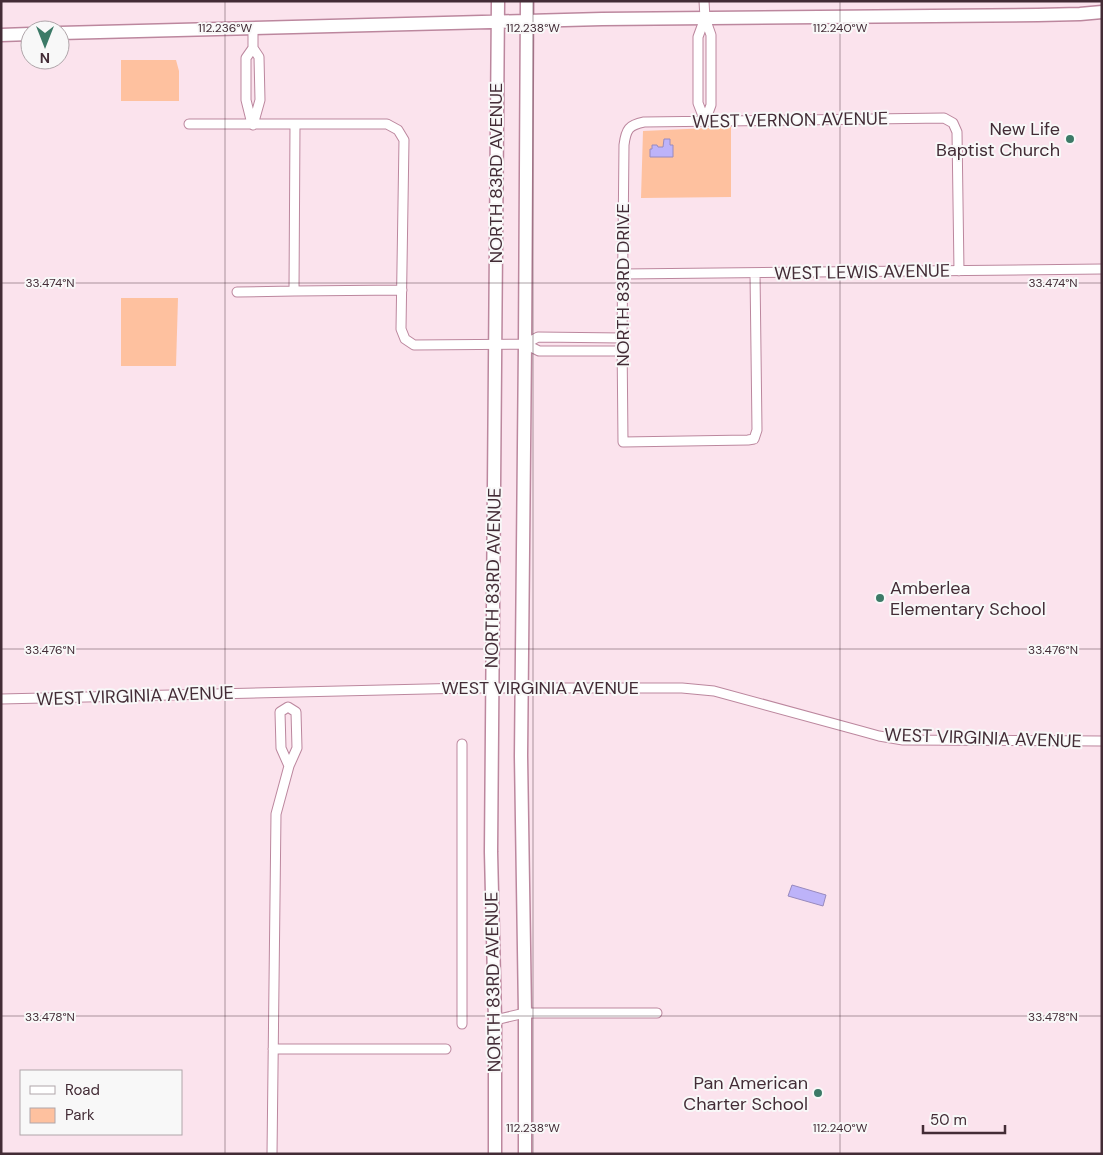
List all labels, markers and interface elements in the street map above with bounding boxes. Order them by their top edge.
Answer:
north arrow [20,20,70,70]
text: 112.236°W [198,20,252,36]
text: 112.238°W [506,20,560,36]
text: 112.240°W [813,20,868,36]
text: N [40,49,50,67]
street label: NORTH 83RD AVENUE [484,83,508,263]
street label: WEST VERNON AVENUE [692,106,888,134]
place label: New Life Baptist Church [936,117,1060,162]
marker: New Life Baptist Church [1064,133,1076,145]
street label: NORTH 83RD DRIVE [611,203,635,367]
street label: WEST LEWIS AVENUE [774,258,950,286]
text: 33.474°N [25,275,75,291]
text: 33.474°N [1028,275,1078,291]
street label: NORTH 83RD AVENUE [479,488,507,668]
place label: Amberlea Elementary School [890,576,1046,621]
marker: Amberlea Elementary School [874,592,886,604]
text: 33.476°N [25,642,75,658]
text: 33.476°N [1028,642,1078,658]
street label: WEST VIRGINIA AVENUE [441,676,639,700]
street label: WEST VIRGINIA AVENUE [36,681,234,711]
street label: WEST VIRGINIA AVENUE [884,723,1082,753]
street label: NORTH 83RD AVENUE [479,892,507,1072]
text: 33.478°N [25,1009,75,1025]
text: 33.478°N [1028,1009,1078,1025]
legend [20,1070,182,1135]
place label: Pan American Charter School [683,1071,808,1116]
text: Road [65,1080,100,1100]
marker: Pan American Charter School [812,1087,824,1099]
scale bar [923,1102,1006,1134]
text: Park [65,1105,95,1125]
text: 50 m [930,1110,967,1130]
text: 112.238°W [506,1120,560,1136]
text: 112.240°W [813,1120,868,1136]

